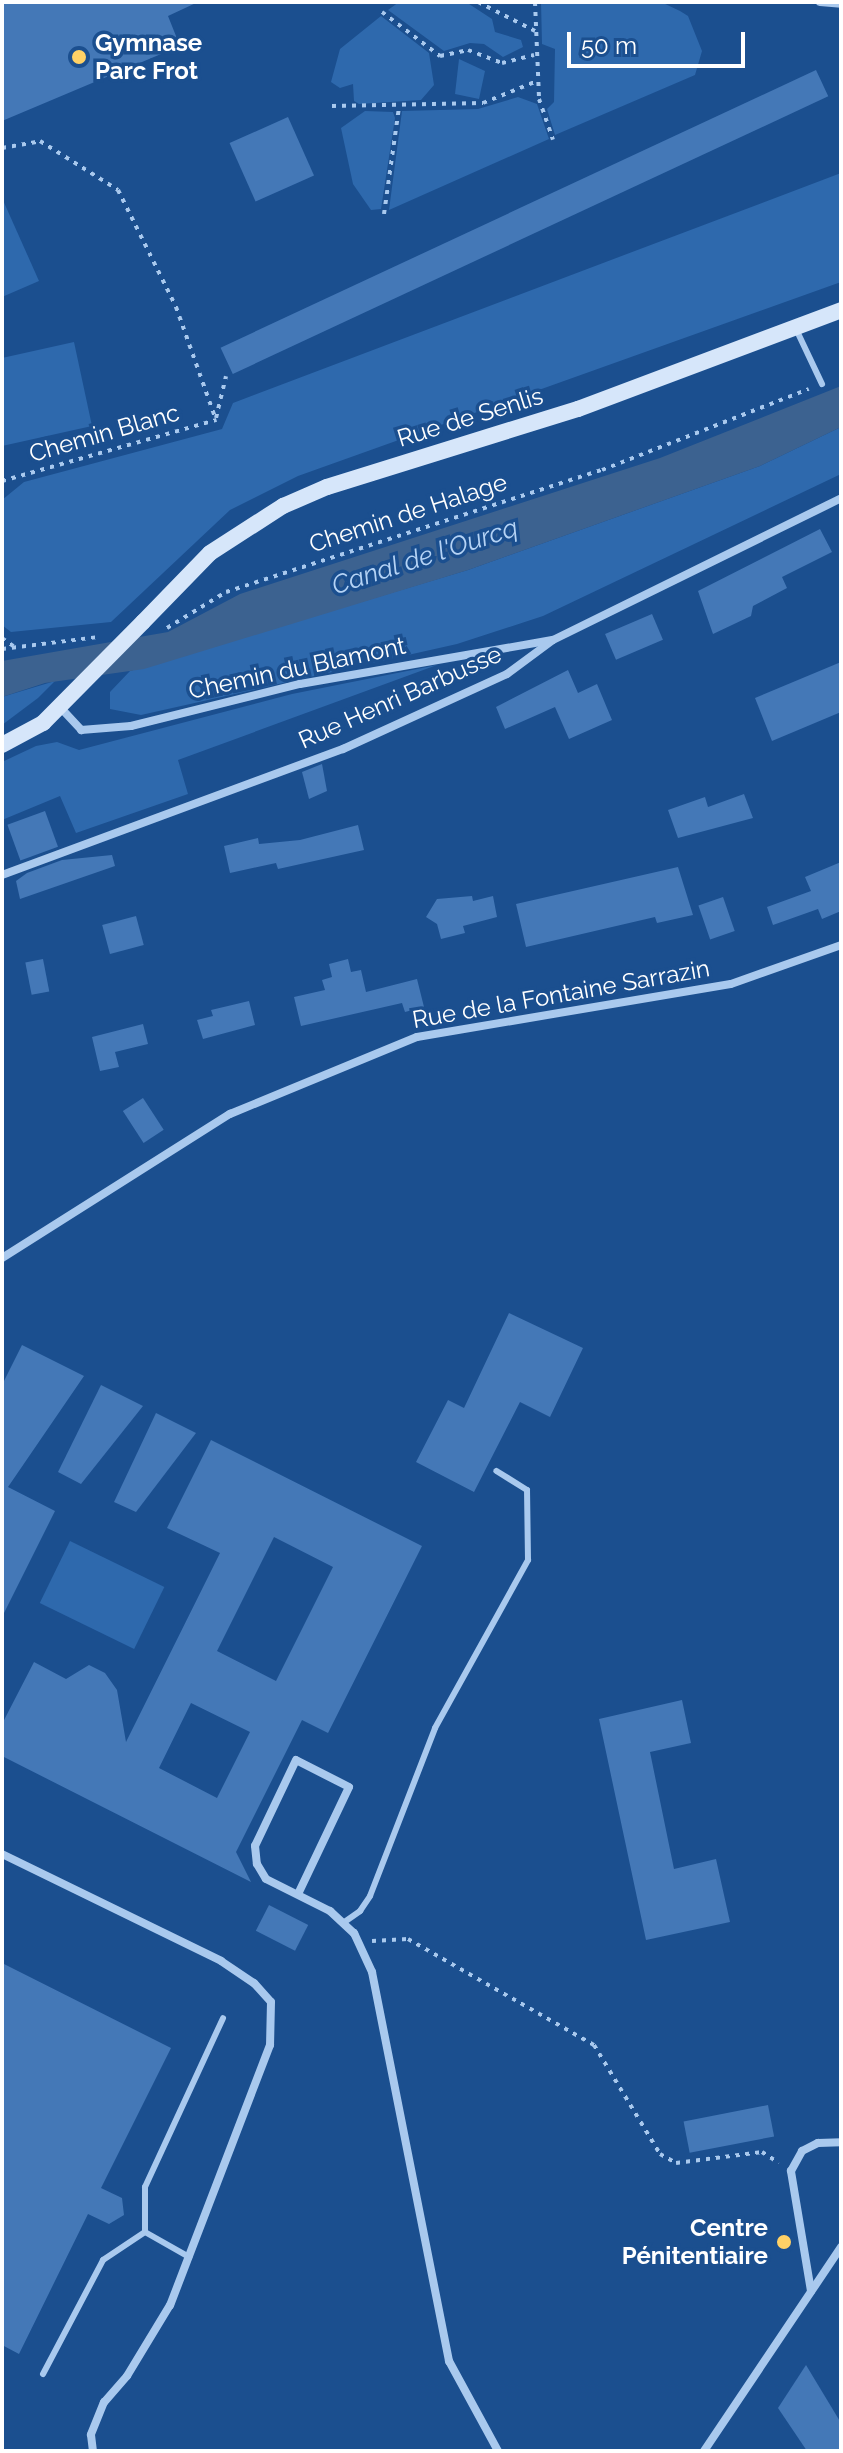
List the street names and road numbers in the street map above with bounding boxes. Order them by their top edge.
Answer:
street label: Rue de Senlis [394,381,546,453]
street label: Chemin Blanc [26,398,182,468]
street label: Chemin de Halage [305,467,511,559]
street label: Chemin du Blamont [186,631,408,705]
street label: Rue Henri Barbusse [294,639,506,755]
street label: Rue de la Fontaine Sarrazin [410,954,712,1034]

